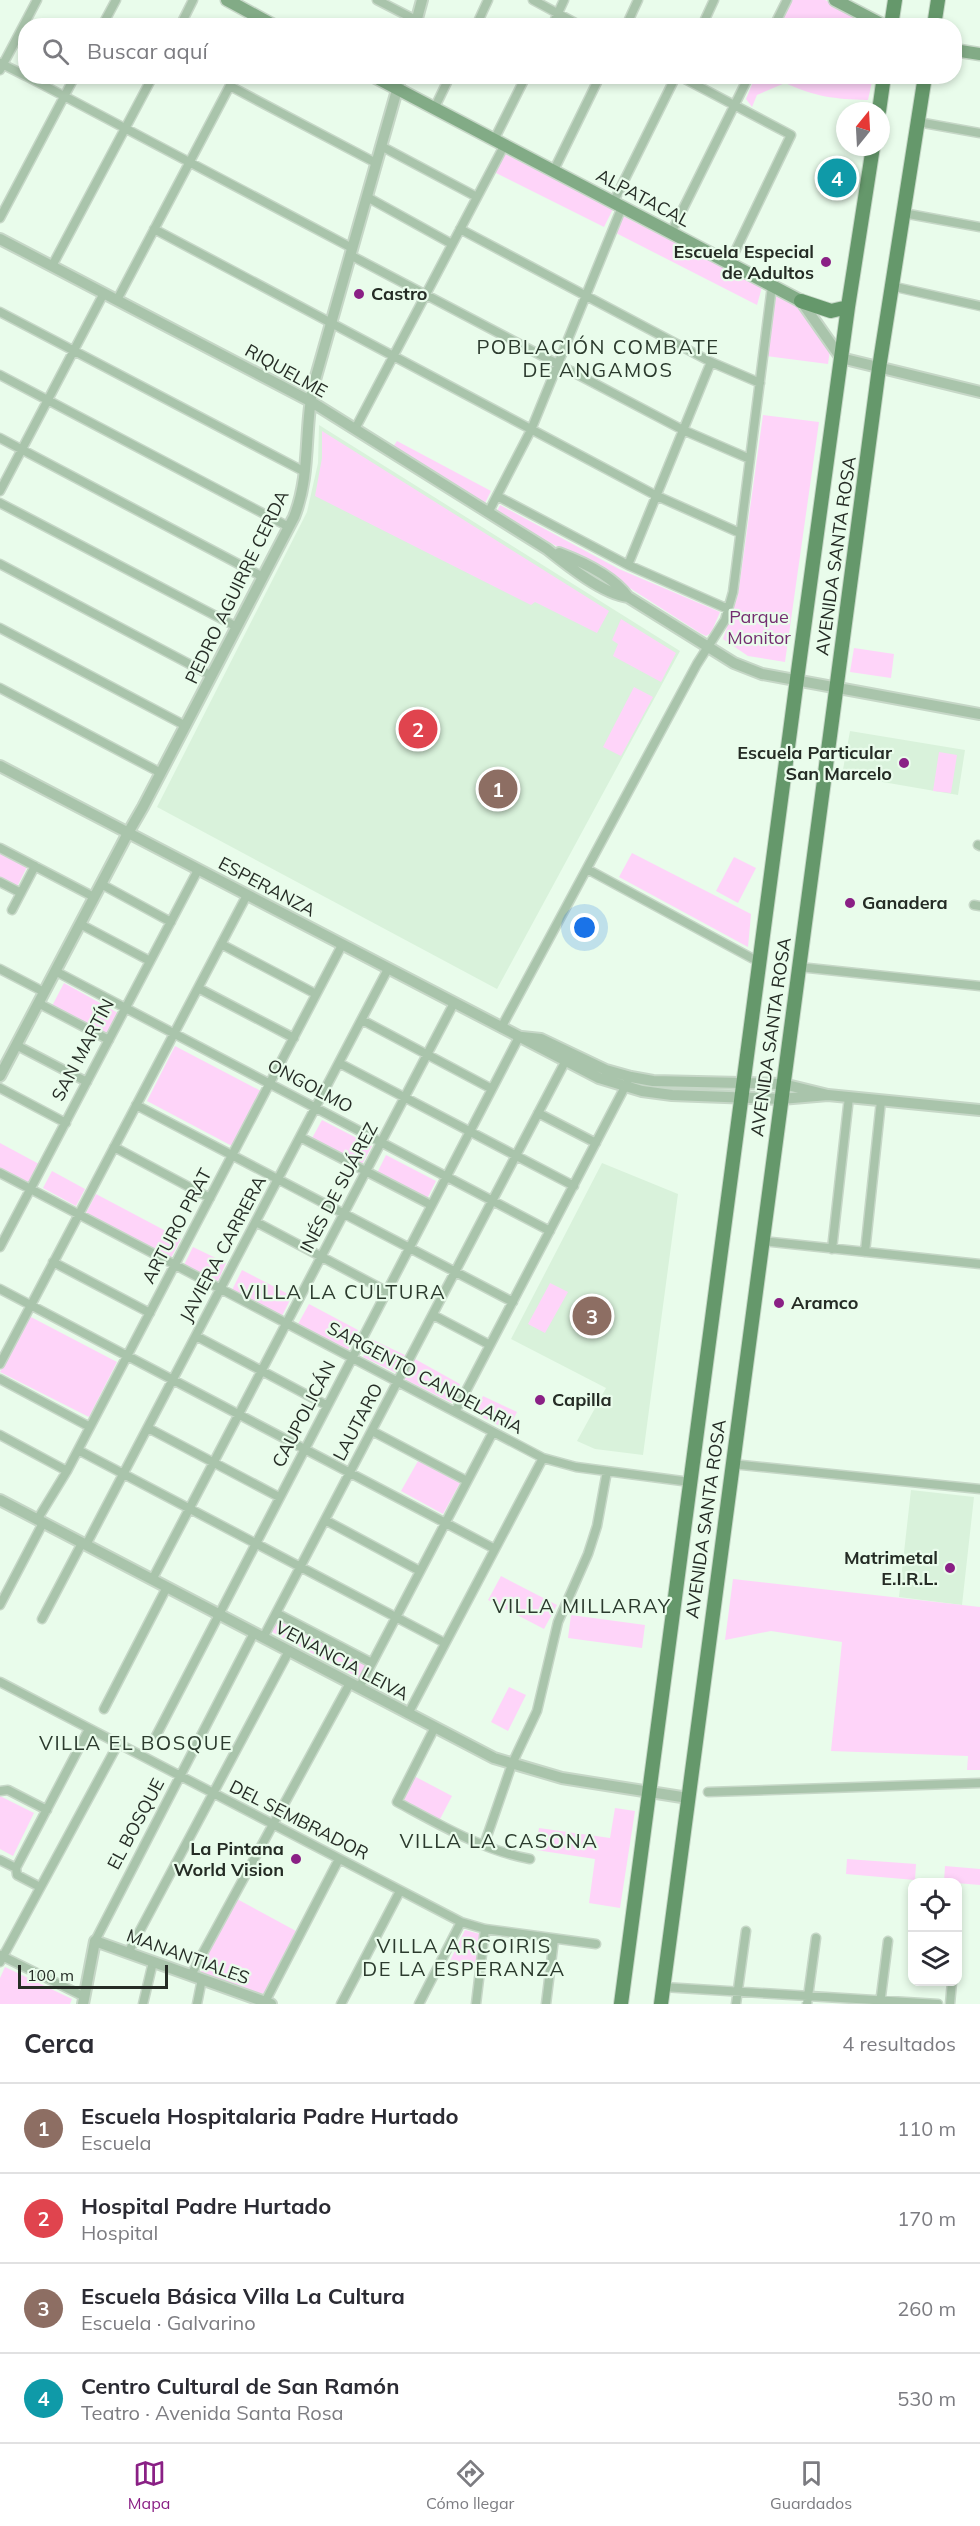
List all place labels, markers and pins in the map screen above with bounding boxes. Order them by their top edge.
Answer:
pin: 4 [818,156,856,201]
place label: Escuela Especial de Adultos [674,240,814,284]
marker: Escuela Especial de Adultos [819,255,833,269]
place label: Castro [371,282,428,305]
marker: Castro [352,287,366,301]
pin: 2 [398,706,438,752]
place label: Escuela Particular San Marcelo [737,741,893,785]
marker: Escuela Particular San Marcelo [897,756,911,770]
pin: 1 [478,766,518,812]
place label: Ganadera [862,891,948,914]
marker: Ganadera [843,896,857,910]
place label: Aramco [791,1291,858,1314]
pin: 3 [572,1294,612,1338]
marker: Aramco [772,1296,786,1310]
place label: Capilla [552,1388,612,1411]
marker: Capilla [533,1393,547,1407]
place label: Matrimetal E.I.R.L. [844,1546,938,1590]
marker: Matrimetal E.I.R.L. [943,1561,957,1575]
place label: La Pintana World Vision [174,1837,284,1881]
marker: La Pintana World Vision [289,1852,303,1866]

